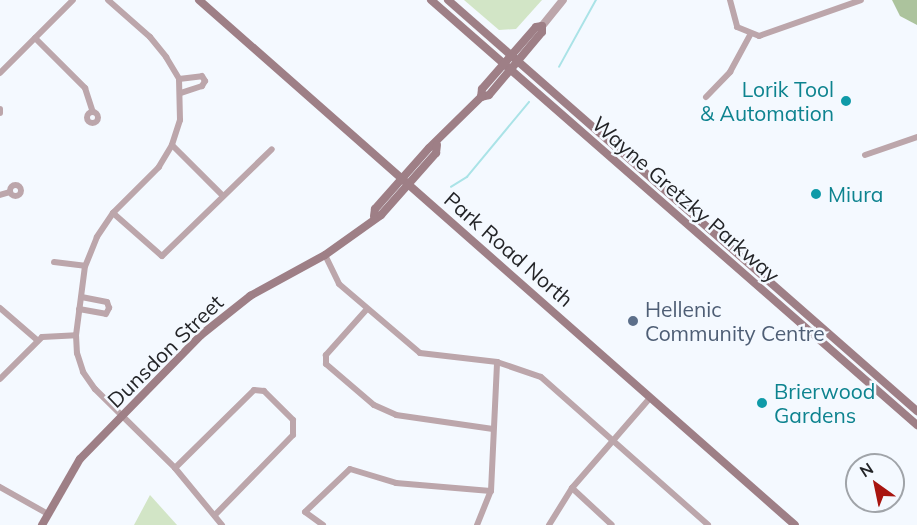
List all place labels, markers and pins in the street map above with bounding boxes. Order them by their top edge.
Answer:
place label: Lorik Tool & Automation [700,76,834,126]
marker: Lorik Tool & Automation [839,94,853,108]
place label: Miura [828,181,883,207]
marker: Miura [809,187,823,201]
place label: Hellenic Community Centre [645,296,825,346]
marker: Hellenic Community Centre [626,314,640,328]
place label: Brierwood Gardens [774,378,875,428]
marker: Brierwood Gardens [755,396,769,410]

